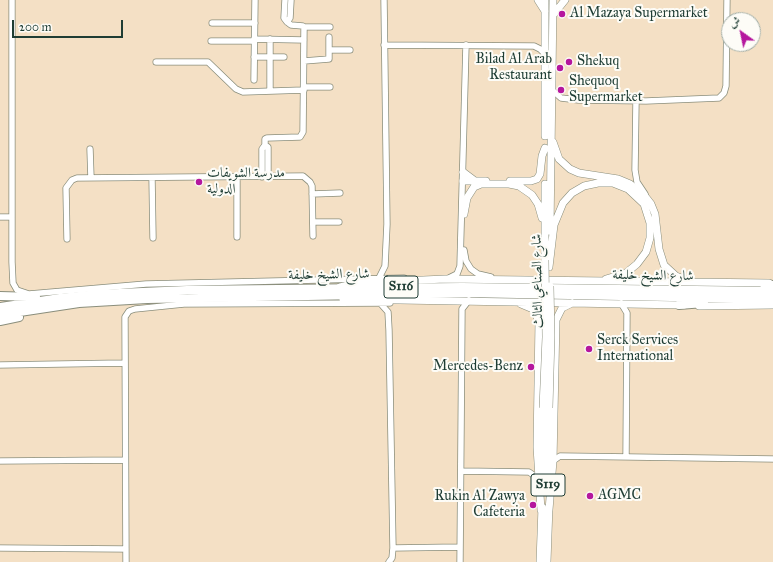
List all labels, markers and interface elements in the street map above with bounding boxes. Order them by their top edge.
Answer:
place label: Al Mazaya Supermarket [570,6,708,22]
marker: Al Mazaya Supermarket [557,9,567,19]
scale bar [14,12,125,38]
north arrow [721,12,761,52]
text: ش [727,14,743,31]
text: 200 m [19,20,52,34]
place label: Bilad Al Arab Restaurant [476,52,552,84]
place label: Shekuq [577,54,619,70]
marker: Shekuq [564,57,574,67]
marker: Bilad Al Arab Restaurant [555,63,565,73]
place label: Shequoq Supermarket [569,74,643,106]
marker: Shequoq Supermarket [556,85,566,95]
place label: مدرسة الشويفات الدولية [207,166,285,198]
marker: مدرسة الشويفات الدولية [194,177,204,187]
street label: شارع الصناعي الثالث [529,234,547,328]
street label: شارع الشيخ خليفة [288,266,370,284]
street label: شارع الشيخ خليفة [612,267,694,285]
road number: S116 [384,276,418,298]
place label: Serck Services International [597,333,678,366]
marker: Serck Services International [584,344,594,354]
place label: Mercedes-Benz [433,359,523,375]
marker: Mercedes-Benz [526,362,536,372]
road number: S119 [531,474,565,496]
place label: AGMC [598,488,641,504]
place label: Rukin Al Zawya Cafeteria [434,489,525,522]
marker: AGMC [585,491,595,501]
marker: Rukin Al Zawya Cafeteria [528,500,538,510]

